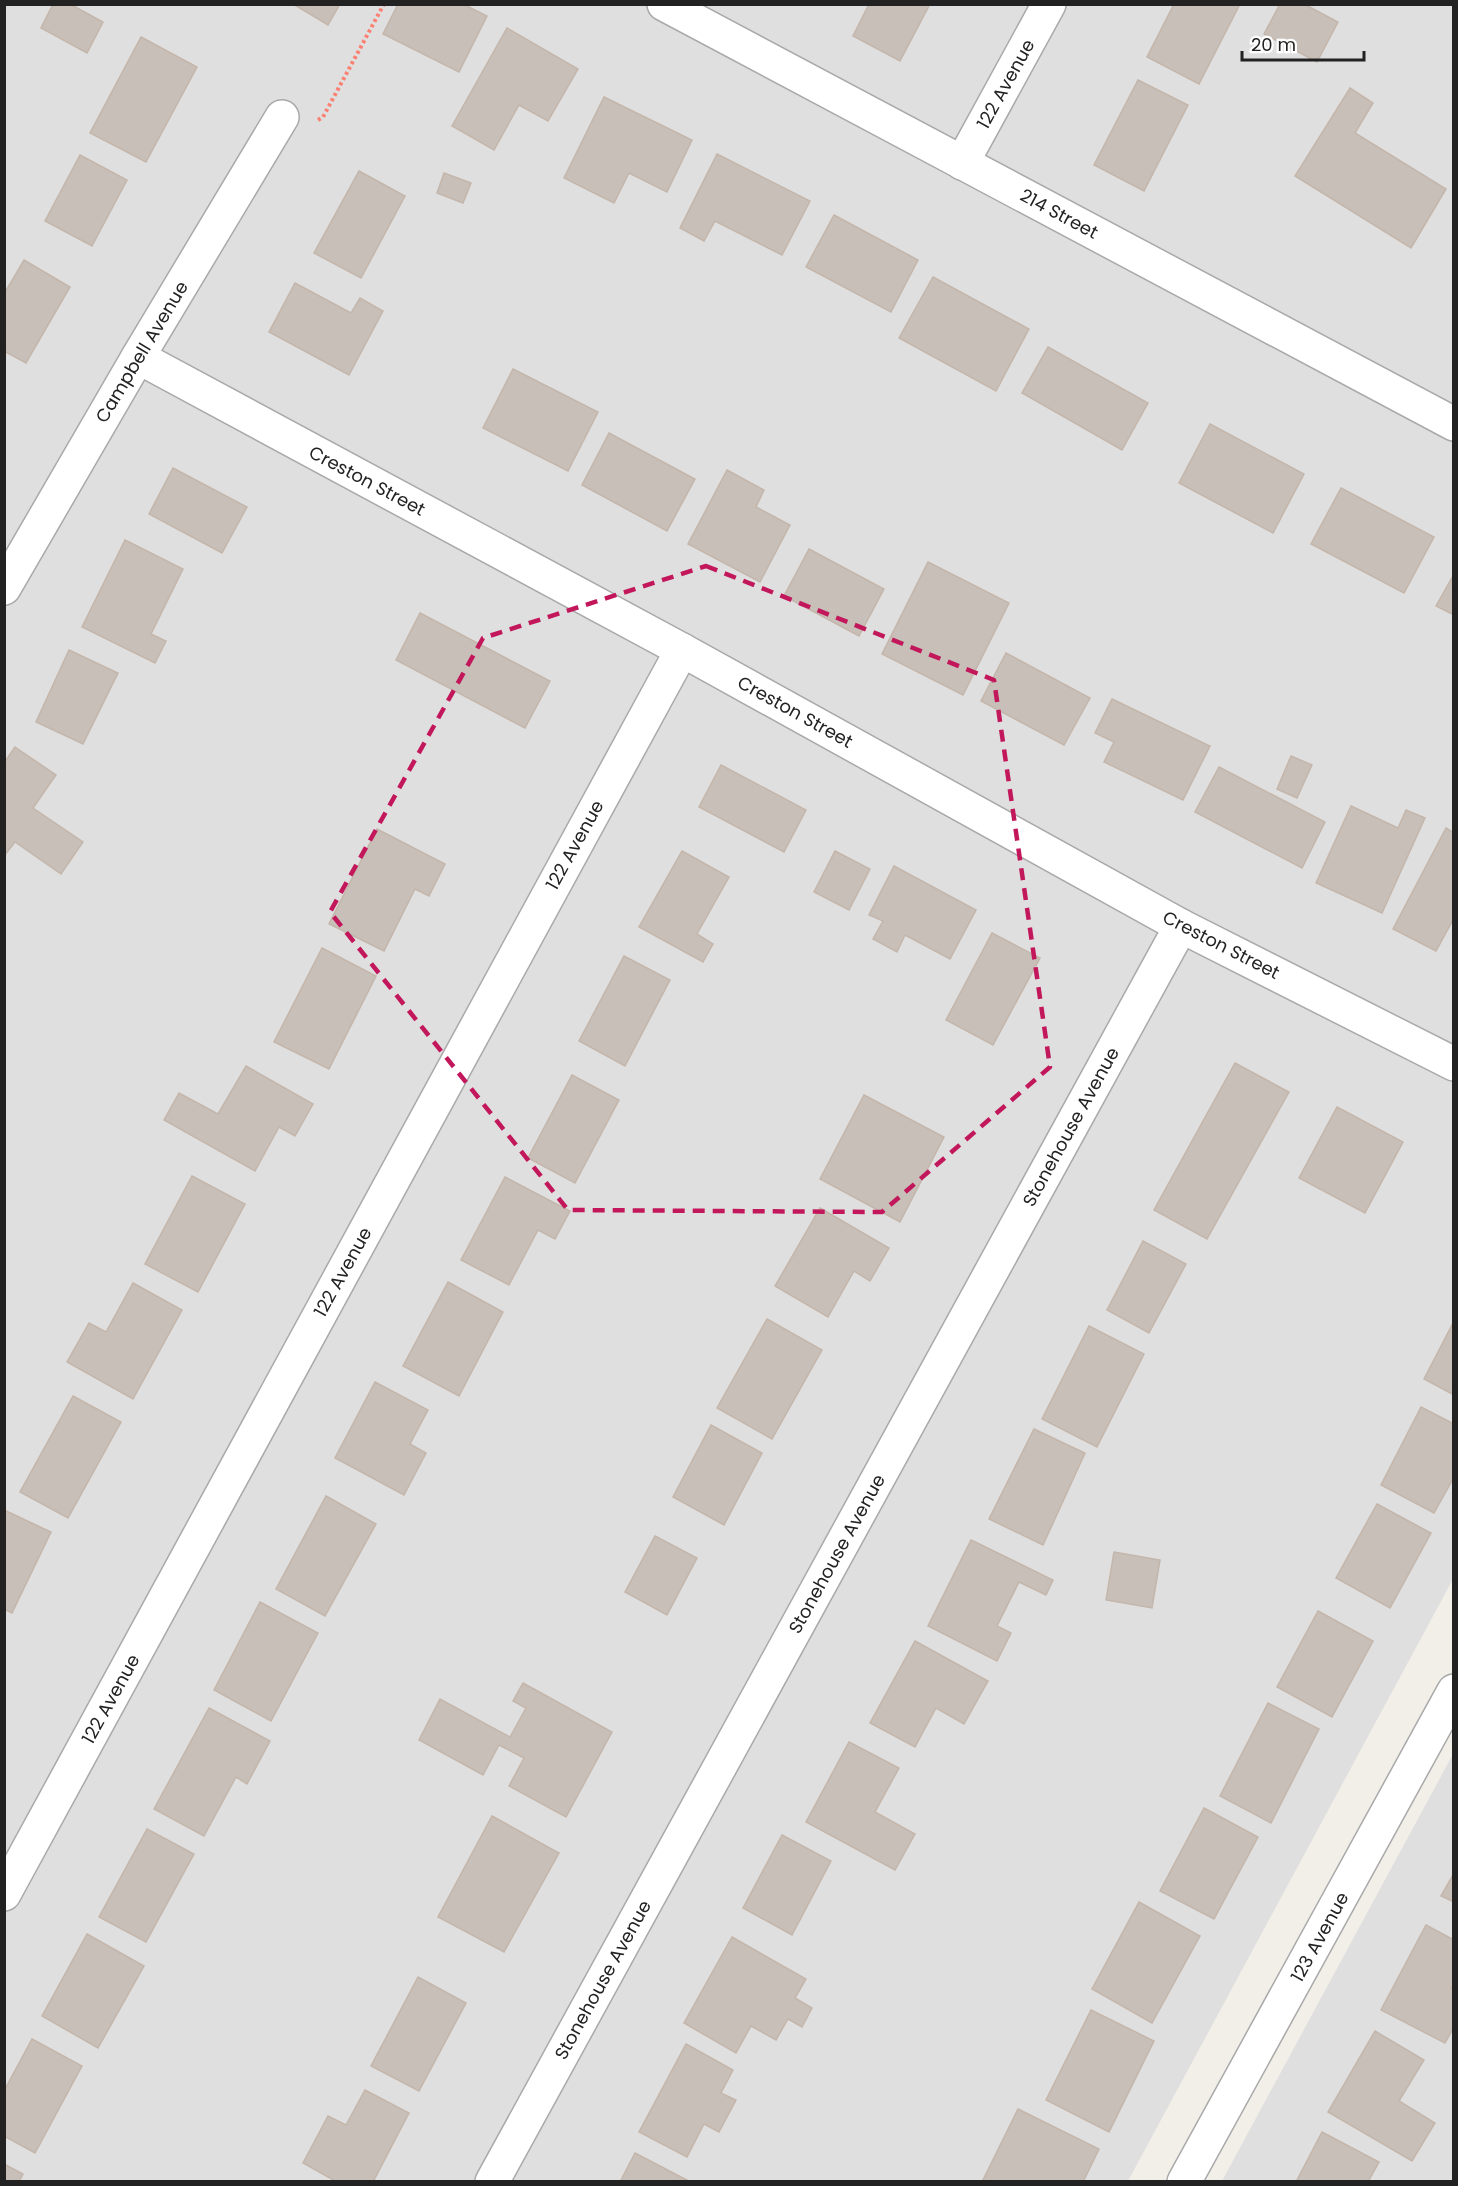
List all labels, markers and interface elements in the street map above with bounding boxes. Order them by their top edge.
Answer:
scale bar [1242,24,1364,62]
text: 20 m [1251,32,1296,57]
street label: 122 Avenue [971,34,1040,133]
street label: 214 Street [1016,183,1103,245]
street label: Campbell Avenue [89,276,194,427]
street label: Creston Street [305,439,430,522]
street label: Creston Street [733,670,857,754]
street label: 122 Avenue [540,795,609,894]
street label: Creston Street [1158,904,1284,985]
street label: Stonehouse Avenue [1016,1042,1125,1211]
street label: 122 Avenue [308,1222,377,1321]
street label: Stonehouse Avenue [782,1469,891,1638]
street label: 122 Avenue [76,1649,145,1748]
street label: 123 Avenue [1285,1887,1355,1986]
street label: Stonehouse Avenue [548,1895,657,2064]

